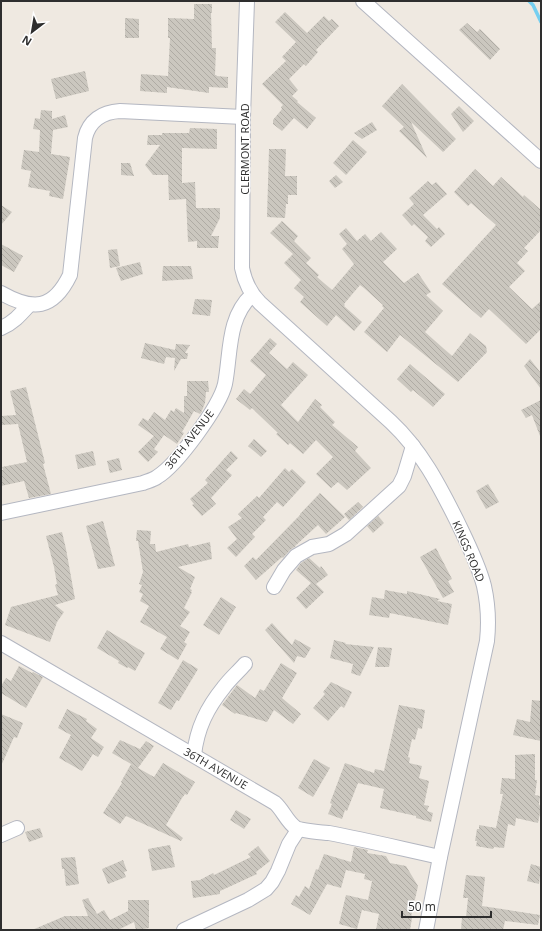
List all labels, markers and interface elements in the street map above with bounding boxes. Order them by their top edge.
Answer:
north arrow [12,12,52,52]
text: N [19,32,34,50]
street label: CLERMONT ROAD [237,103,252,195]
street label: 36TH AVENUE [161,406,217,472]
street label: KINGS ROAD [449,518,489,584]
street label: 36TH AVENUE [181,744,251,792]
scale bar [402,893,491,919]
text: 50 m [408,898,436,915]

